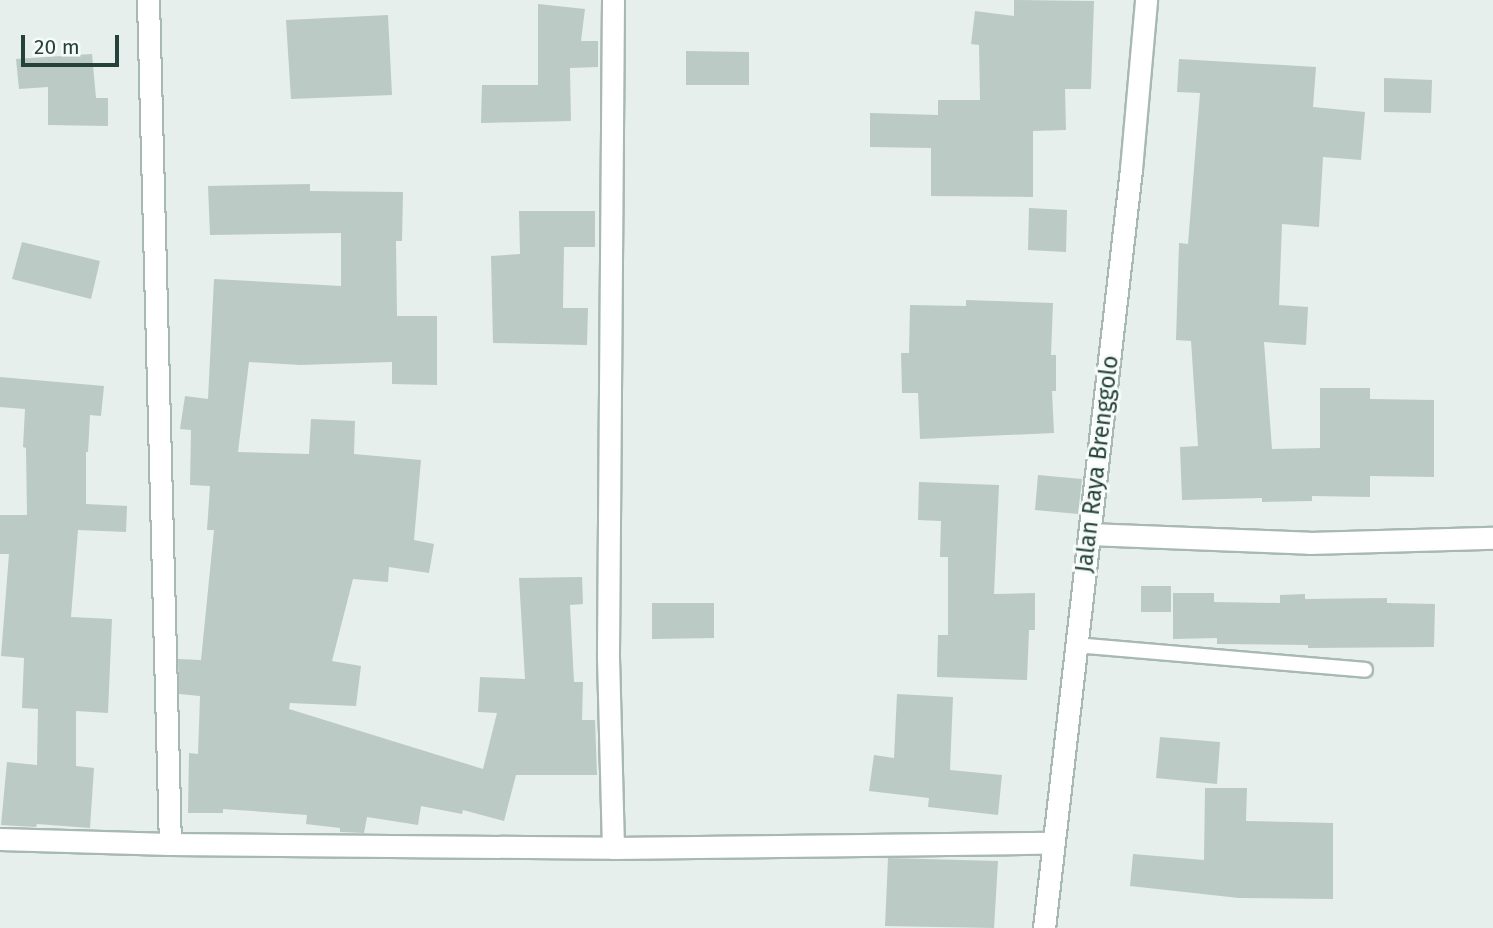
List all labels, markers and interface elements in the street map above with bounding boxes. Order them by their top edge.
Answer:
scale bar [24,21,122,65]
text: 20 m [34,34,80,60]
street label: Jalan Raya Brenggolo [1070,354,1124,574]

